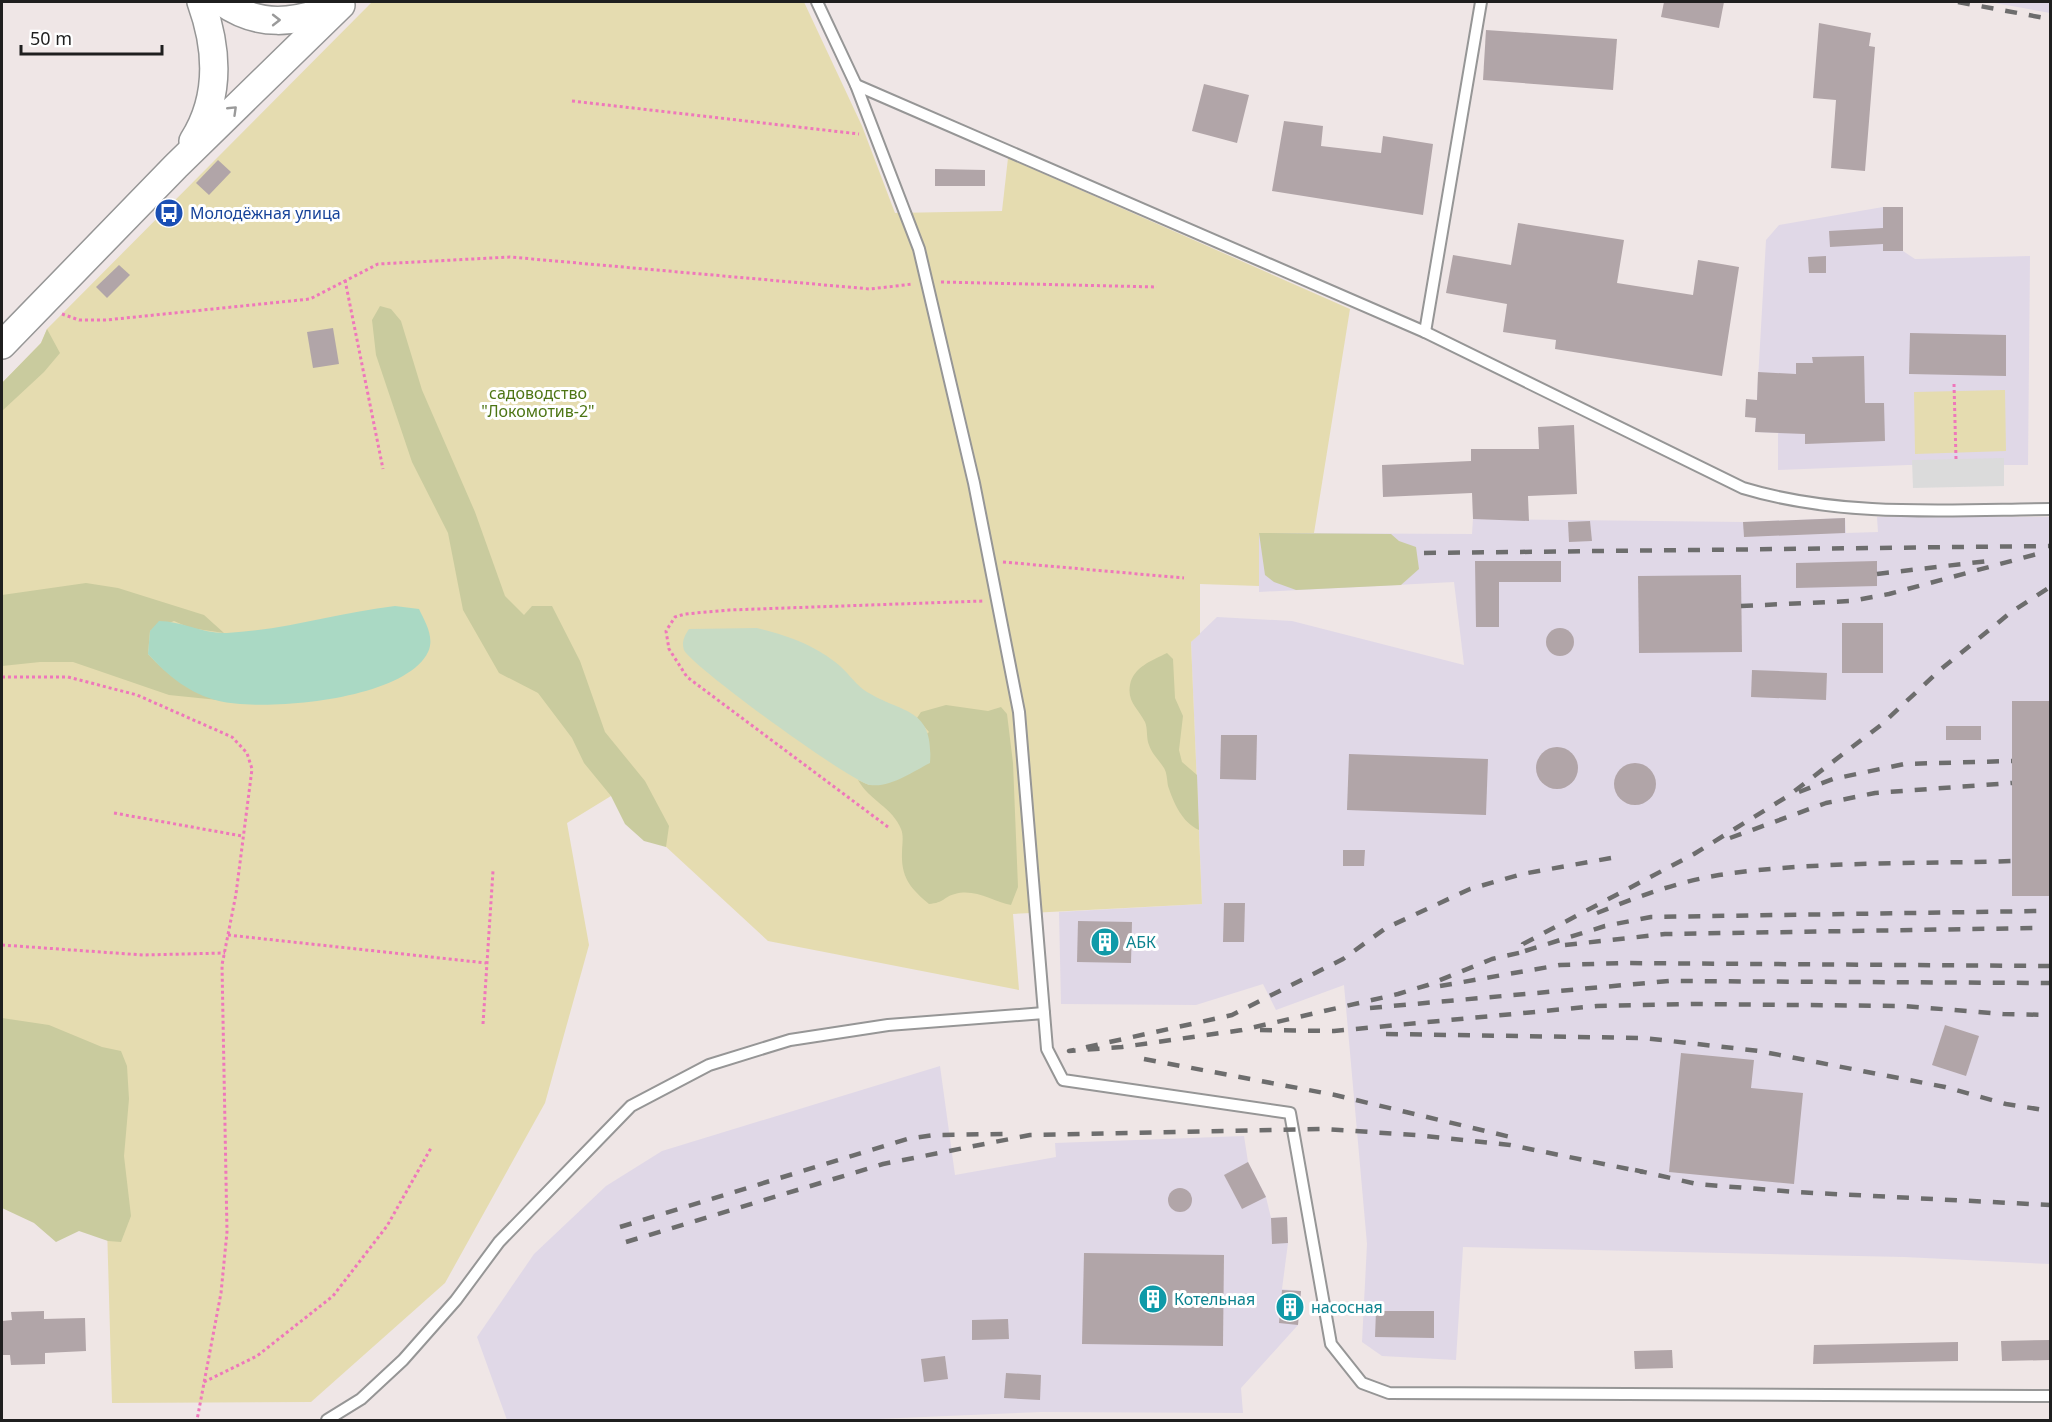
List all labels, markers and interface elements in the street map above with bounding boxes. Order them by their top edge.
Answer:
one-way arrow [272,14,281,26]
scale bar [21,18,162,56]
text: 50 m [30,26,72,50]
one-way arrow [227,106,237,117]
bus stop icon: Молодёжная улица [153,197,185,229]
place label: Молодёжная улица [190,202,341,224]
park label: садоводство "Локомотив-2" [481,382,595,422]
building icon: АБК [1089,926,1121,958]
place label: АБК [1126,931,1156,953]
building icon: Котельная [1137,1283,1169,1315]
place label: Котельная [1174,1288,1255,1310]
building icon: насосная [1274,1291,1306,1323]
place label: насосная [1311,1296,1383,1318]

